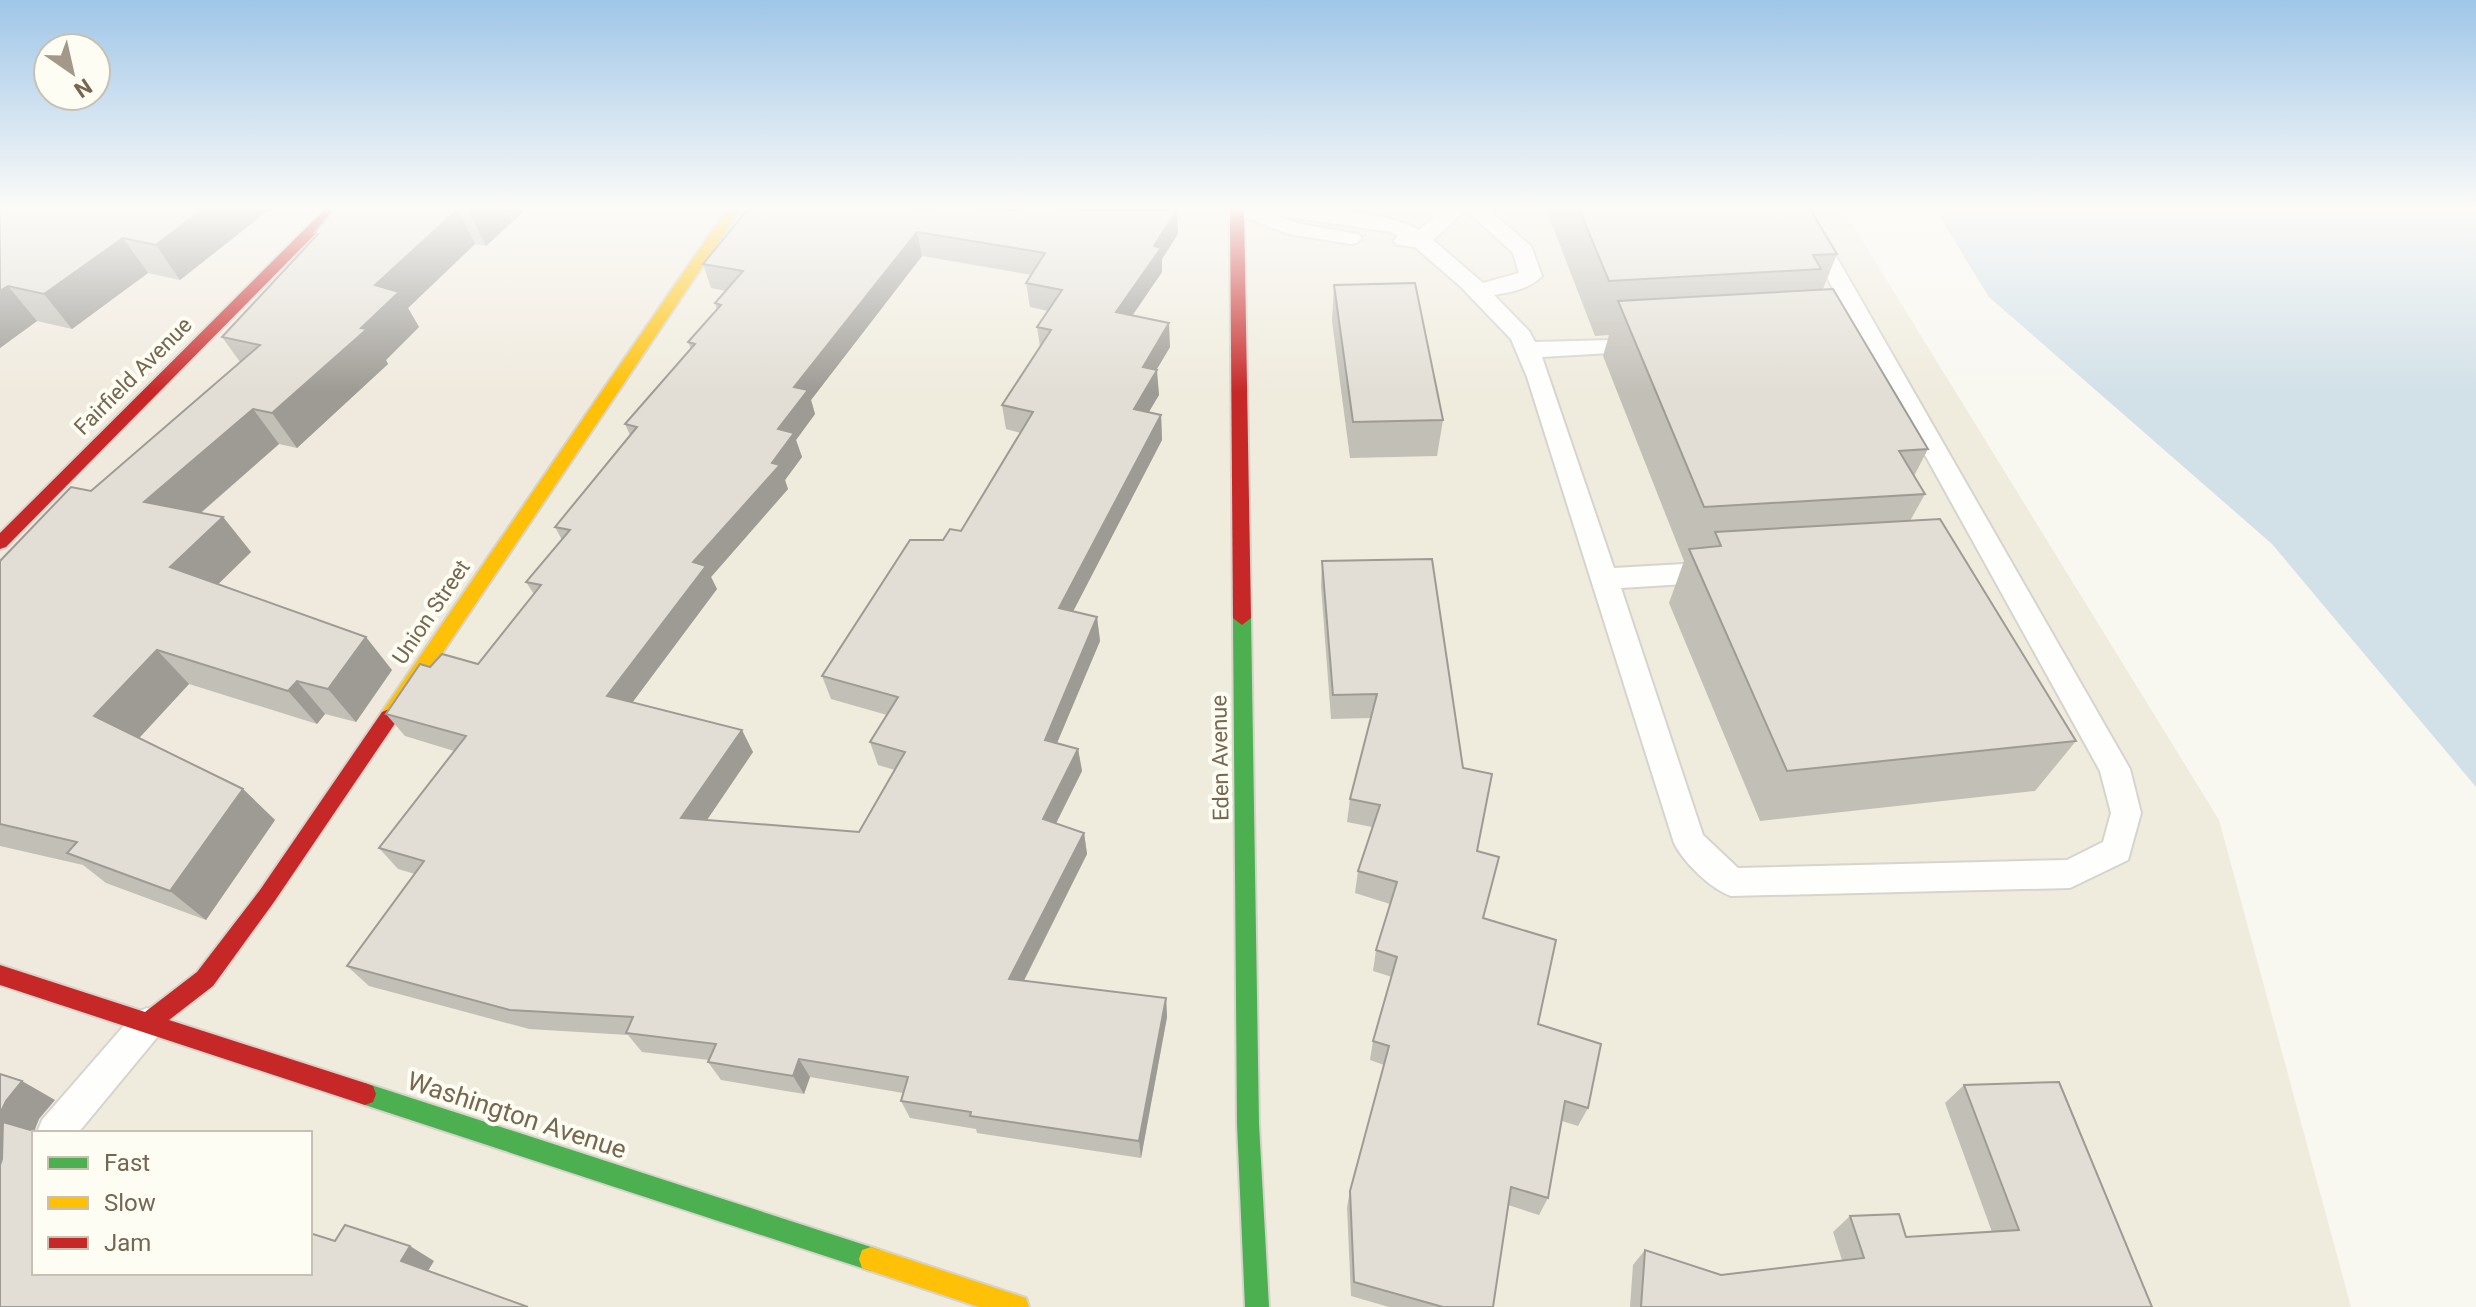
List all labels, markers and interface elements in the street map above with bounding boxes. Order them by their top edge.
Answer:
north arrow [32,32,112,112]
text: N [69,73,96,103]
street label: Fairfield Avenue [69,312,197,440]
street label: Union Street [387,555,475,669]
street label: Eden Avenue [1206,695,1234,821]
street label: Washington Avenue [404,1065,630,1165]
legend [32,1131,312,1275]
text: Fast [104,1149,150,1177]
text: Slow [104,1189,156,1217]
text: Jam [104,1229,151,1257]

